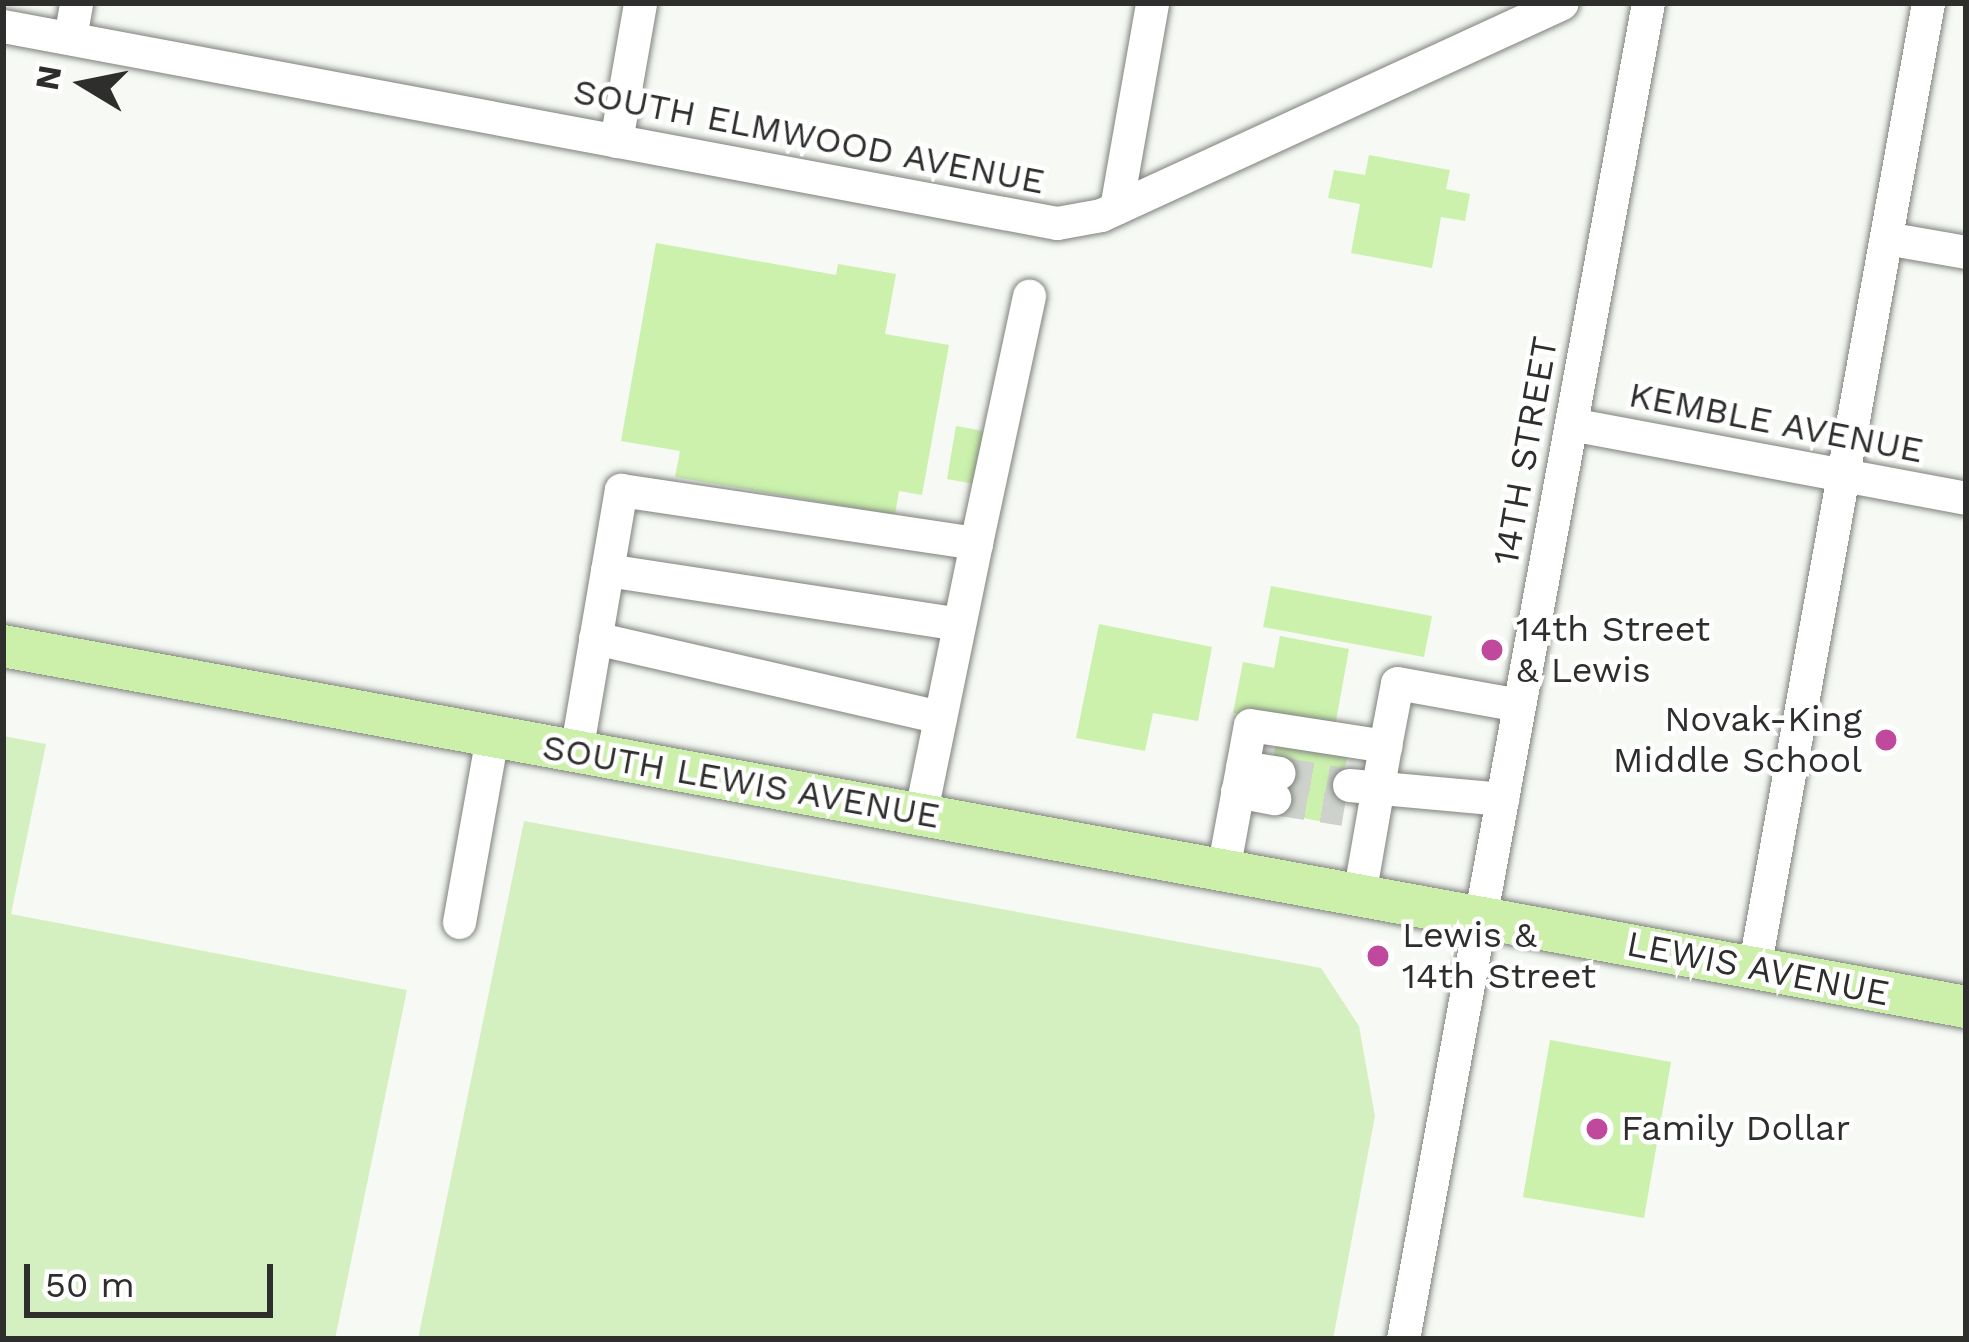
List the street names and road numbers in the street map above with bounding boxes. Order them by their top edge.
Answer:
street label: SOUTH ELMWOOD AVENUE [569,70,1049,204]
street label: 14TH STREET [1485,333,1567,569]
street label: KEMBLE AVENUE [1624,373,1928,473]
street label: SOUTH LEWIS AVENUE [538,726,944,838]
street label: LEWIS AVENUE [1622,922,1894,1016]

